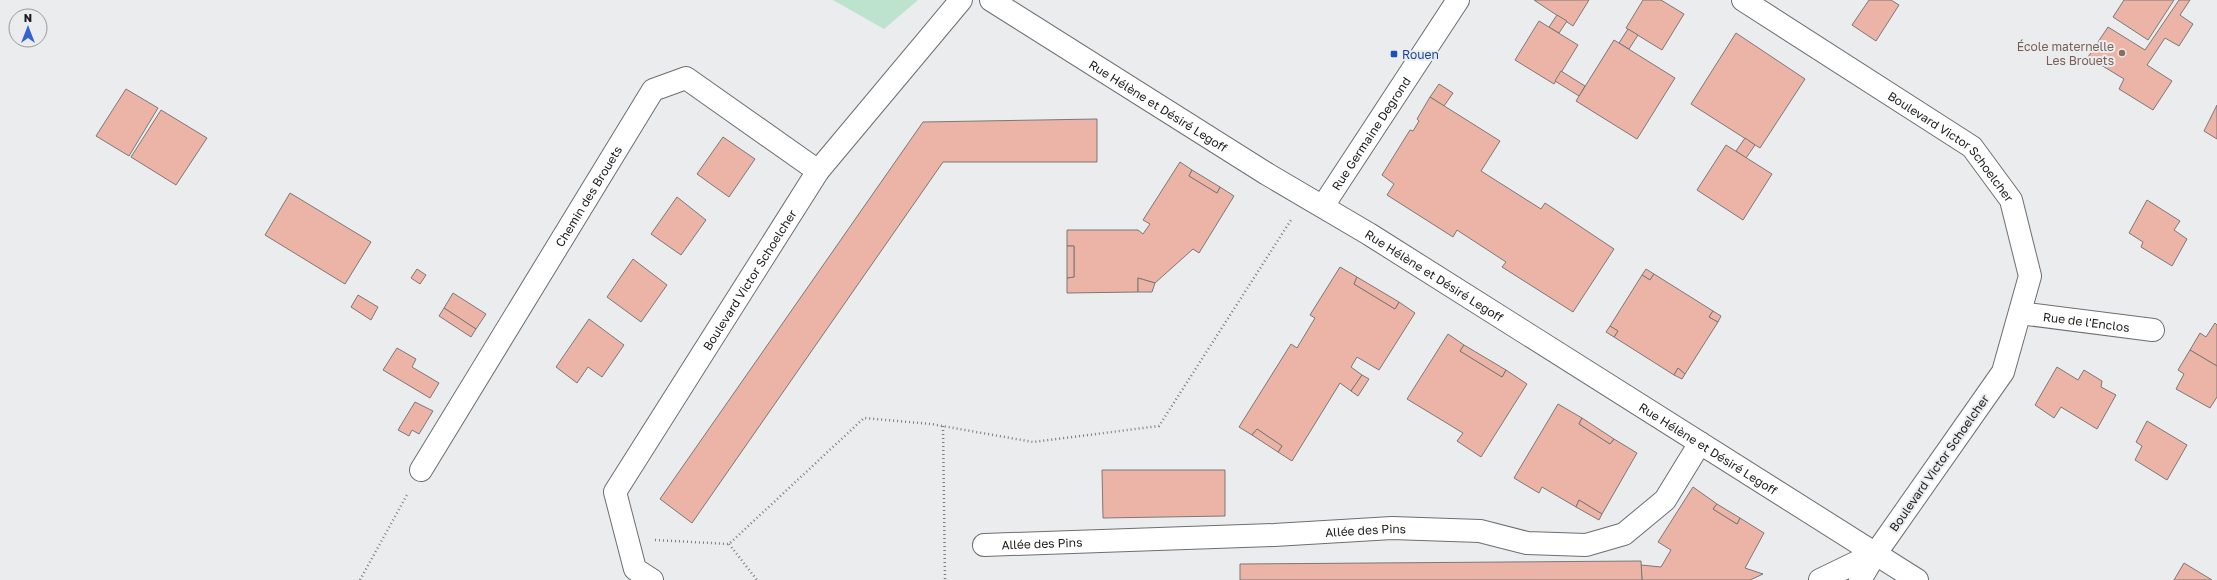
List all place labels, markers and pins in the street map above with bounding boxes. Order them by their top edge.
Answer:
place label: École maternelle Les Brouets [2017,39,2114,68]
place label: Rouen [1402,47,1439,62]
marker: École maternelle Les Brouets [2117,48,2127,58]
marker: Rouen [1389,49,1399,59]

